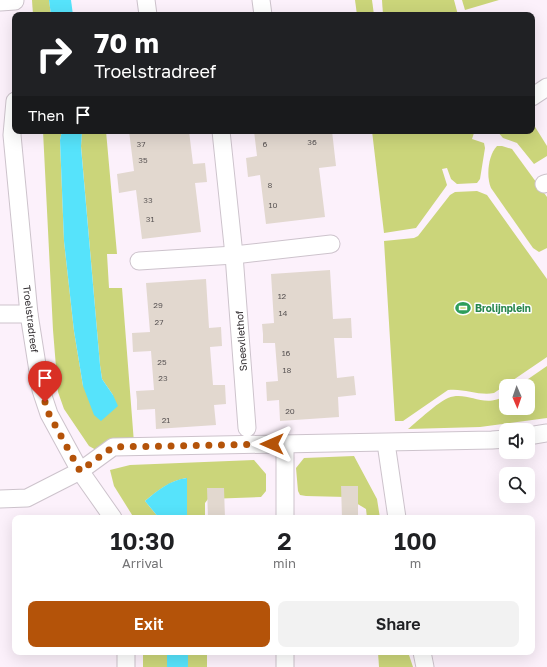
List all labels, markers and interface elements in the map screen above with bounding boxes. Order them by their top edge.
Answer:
text: 70 m [94,26,159,59]
icon: right [28,28,80,80]
text: Troelstradreef [94,60,216,82]
icon: arrive [72,104,94,126]
text: Then [28,106,64,124]
house number: 36 [307,137,317,147]
house number: 37 [137,139,145,149]
house number: 6 [263,139,268,149]
house number: 35 [138,155,148,165]
house number: 8 [268,180,273,190]
house number: 33 [143,195,153,205]
house number: 10 [269,200,277,210]
house number: 31 [146,214,154,224]
street label: Troelstradreef [21,285,41,354]
house number: 12 [278,291,287,301]
sports icon: Brolijnplein [454,299,472,317]
house number: 29 [153,300,163,310]
place label: Brolijnplein [475,302,531,314]
house number: 14 [279,308,287,318]
street label: Sneevliethof [233,310,249,372]
house number: 27 [155,317,163,327]
house number: 16 [282,348,291,358]
house number: 25 [157,357,167,367]
pin [28,361,62,402]
house number: 18 [283,365,291,375]
icon: arrive [34,367,56,389]
house number: 23 [158,373,168,383]
north arrow [499,379,535,415]
map controls [499,379,535,503]
house number: 20 [285,406,295,416]
house number: 21 [162,415,170,425]
position arrow [251,423,293,465]
button: sound [499,423,535,459]
button: search [499,467,535,503]
text: 10:30 [110,526,175,555]
text: 2 [277,526,292,555]
text: 100 [394,526,437,555]
text: Arrival [122,555,163,571]
text: min [273,555,296,571]
text: m [410,555,421,571]
button: Exit [28,601,270,647]
button: Share [278,601,519,647]

